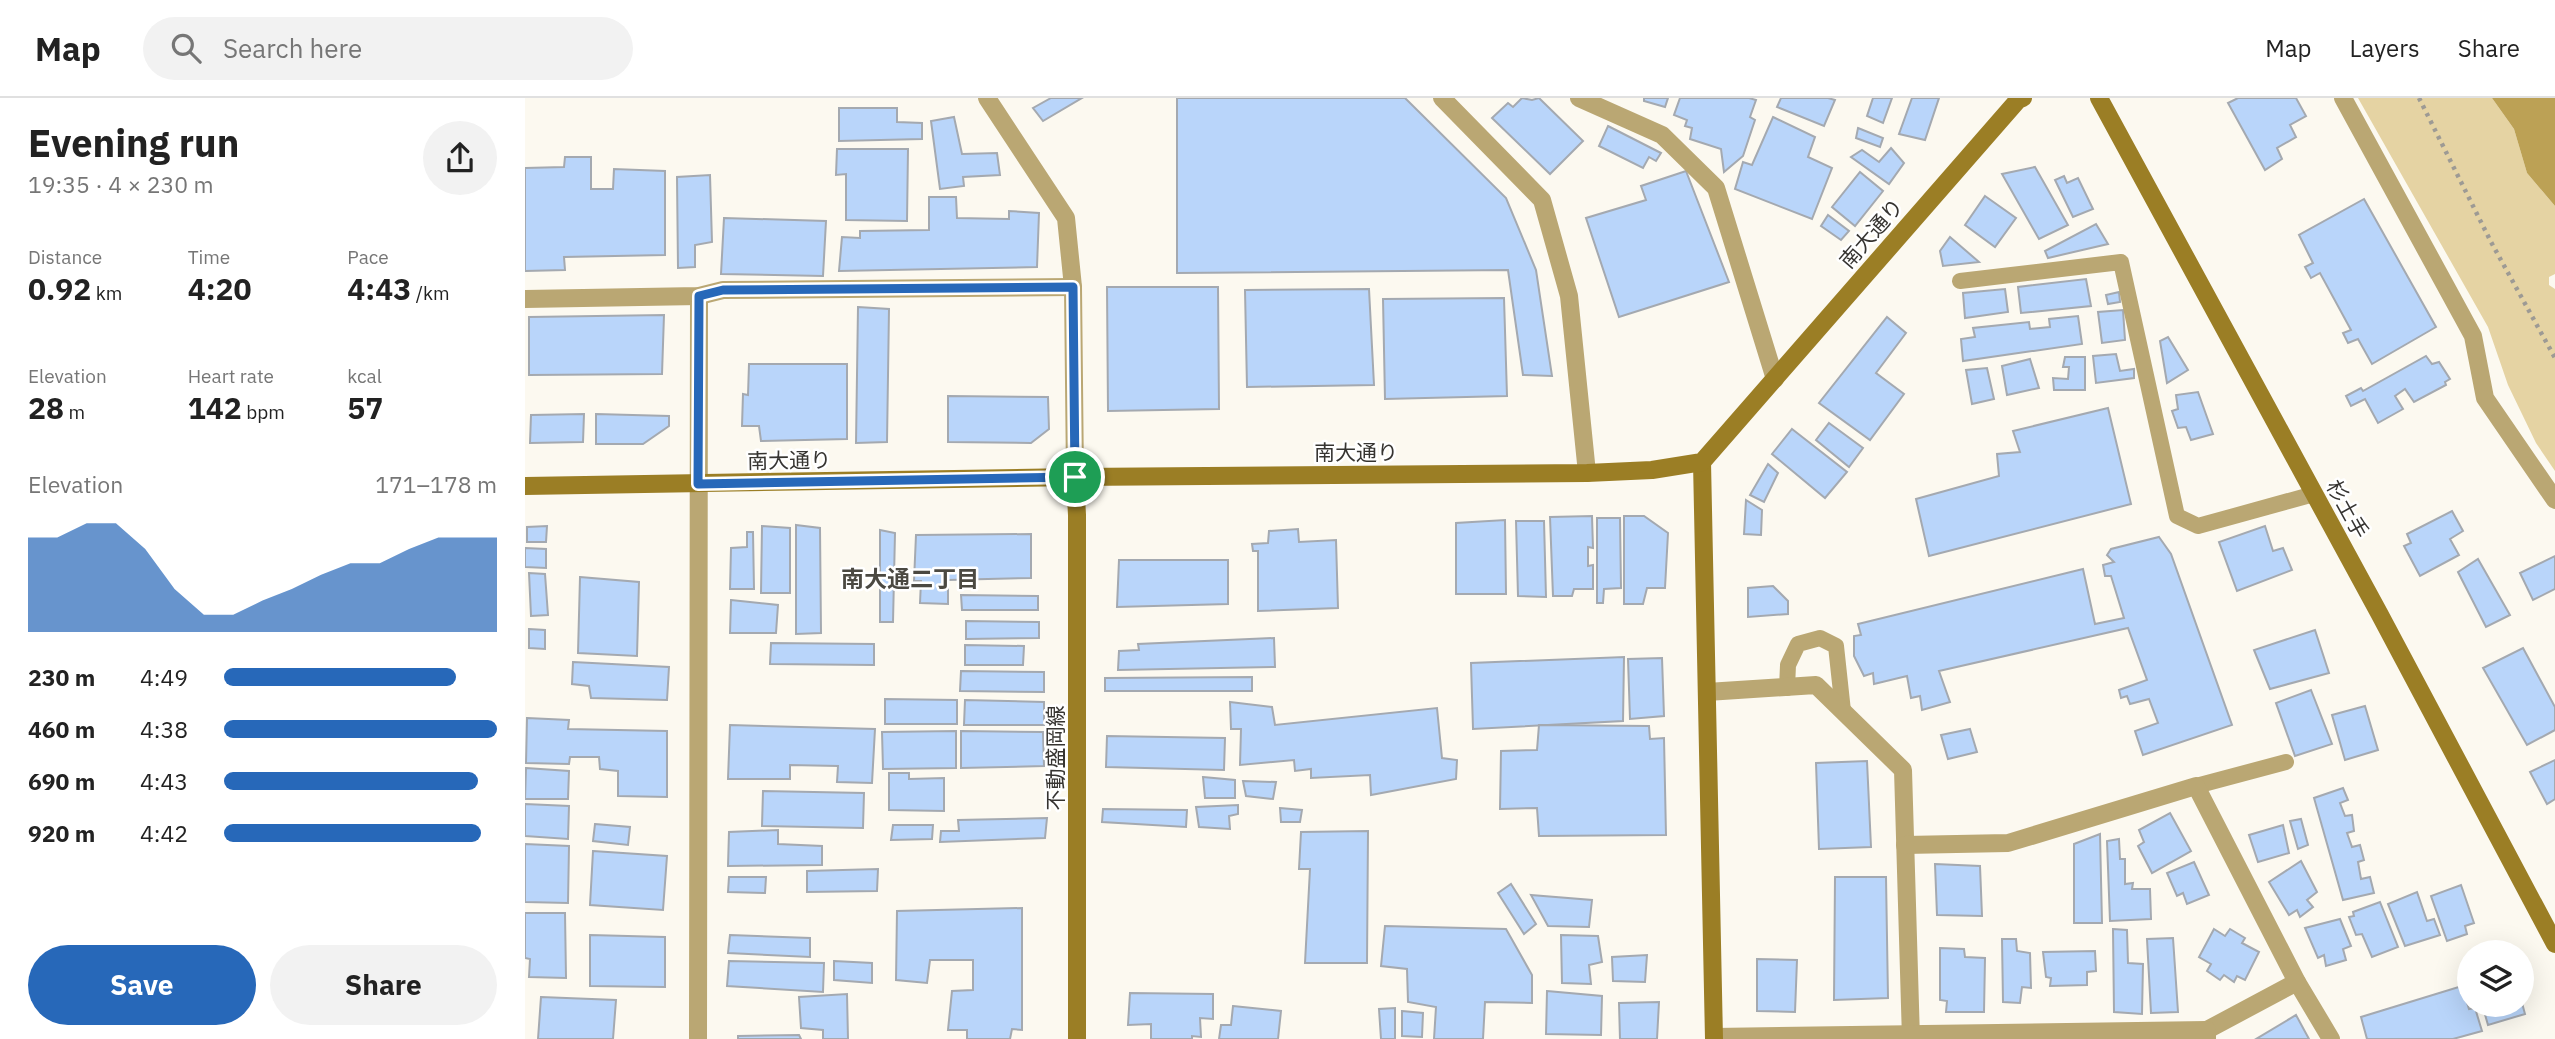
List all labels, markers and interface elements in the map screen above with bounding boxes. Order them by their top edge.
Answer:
search box [143,17,633,80]
text: Map [35,27,101,70]
icon: search [167,29,205,67]
text: Search here [223,31,362,65]
text: Map [2265,32,2312,64]
text: Layers [2350,32,2420,64]
text: Share [2458,32,2520,64]
text: Evening run [28,118,239,167]
button: share [423,121,497,195]
text: 19:35 · 4 × 230 m [28,169,214,199]
street label: 南大通り [1833,192,1909,274]
text: Distance [28,245,102,269]
text: Time [188,245,230,269]
text: Pace [347,245,389,269]
text: 0.92 [28,269,91,308]
text: 4:20 [188,269,252,308]
text: 4:43 [347,269,411,308]
text: km [91,281,122,305]
text: /km [411,281,450,305]
text: Elevation [28,364,107,388]
text: Heart rate [188,364,274,388]
text: kcal [347,364,382,388]
text: 28 [28,388,64,427]
text: 142 [188,388,242,427]
text: 57 [347,388,383,427]
text: m [64,400,85,424]
text: bpm [242,400,285,424]
street label: 南大通り [1314,438,1398,466]
street label: 南大通り [747,445,831,475]
pin [1045,447,1105,507]
icon: arrive [1056,458,1094,496]
text: Elevation [28,469,123,499]
text: 171–178 m [375,469,497,499]
street label: 杉土手 [2320,475,2376,543]
district label: 南大通二丁目 [841,563,979,593]
text: 230 m [28,662,95,692]
text: 4:49 [140,662,188,692]
street label: 不動盛岡線 [1041,706,1069,811]
text: 460 m [28,714,95,744]
text: 4:38 [140,714,188,744]
text: 690 m [28,766,95,796]
text: 4:43 [140,766,188,796]
text: 920 m [28,818,95,848]
text: 4:42 [140,818,188,848]
map controls [2457,940,2534,1017]
button: layers [2457,940,2534,1017]
button: Save [28,945,256,1025]
button: Share [270,945,497,1025]

